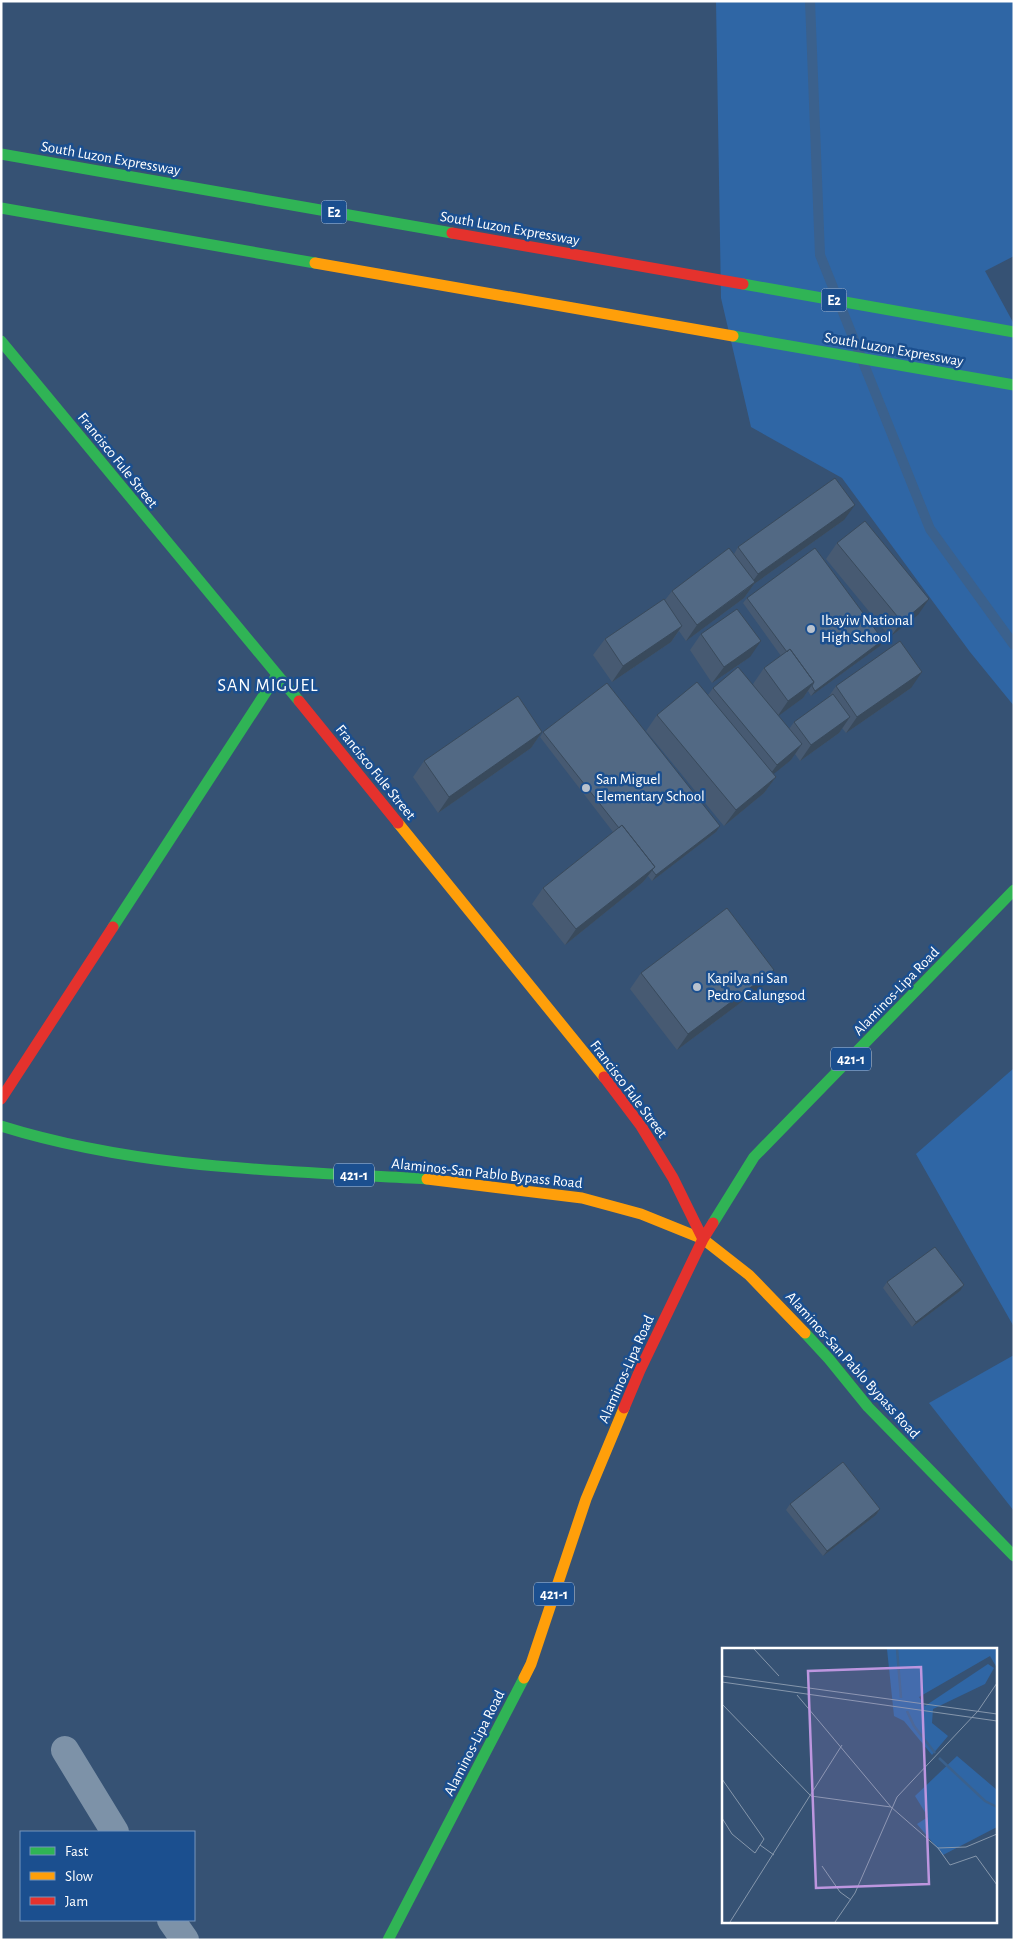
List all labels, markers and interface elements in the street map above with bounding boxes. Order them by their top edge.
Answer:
street label: South Luzon Expressway [40,139,182,178]
road number: E2 [322,200,346,223]
street label: South Luzon Expressway [439,209,581,248]
road number: E2 [822,288,846,312]
street label: South Luzon Expressway [823,330,965,369]
street label: Francisco Fule Street [75,410,161,511]
place label: Ibayiw National High School [821,613,913,645]
marker: Ibayiw National High School [805,623,817,635]
district label: SAN MIGUEL [217,677,319,695]
street label: Francisco Fule Street [333,722,419,823]
place label: San Miguel Elementary School [596,772,705,804]
marker: San Miguel Elementary School [580,782,592,794]
street label: Alaminos-Lipa Road [851,944,942,1038]
place label: Kapilya ni San Pedro Calungsod [707,971,805,1003]
marker: Kapilya ni San Pedro Calungsod [691,981,703,993]
street label: Francisco Fule Street [587,1038,670,1141]
road number: 421-1 [831,1048,871,1070]
street label: Alaminos-San Pablo Bypass Road [391,1156,583,1191]
road number: 421-1 [334,1164,374,1186]
street label: Alaminos-San Pablo Bypass Road [783,1289,923,1442]
street label: Alaminos-Lipa Road [596,1313,657,1425]
road number: 421-1 [534,1582,574,1606]
inset map [722,1648,998,1924]
street label: Alaminos-Lipa Road [441,1688,508,1798]
legend [20,1831,195,1921]
text: Fast [65,1844,89,1859]
text: Slow [65,1869,93,1884]
text: Jam [65,1894,88,1909]

